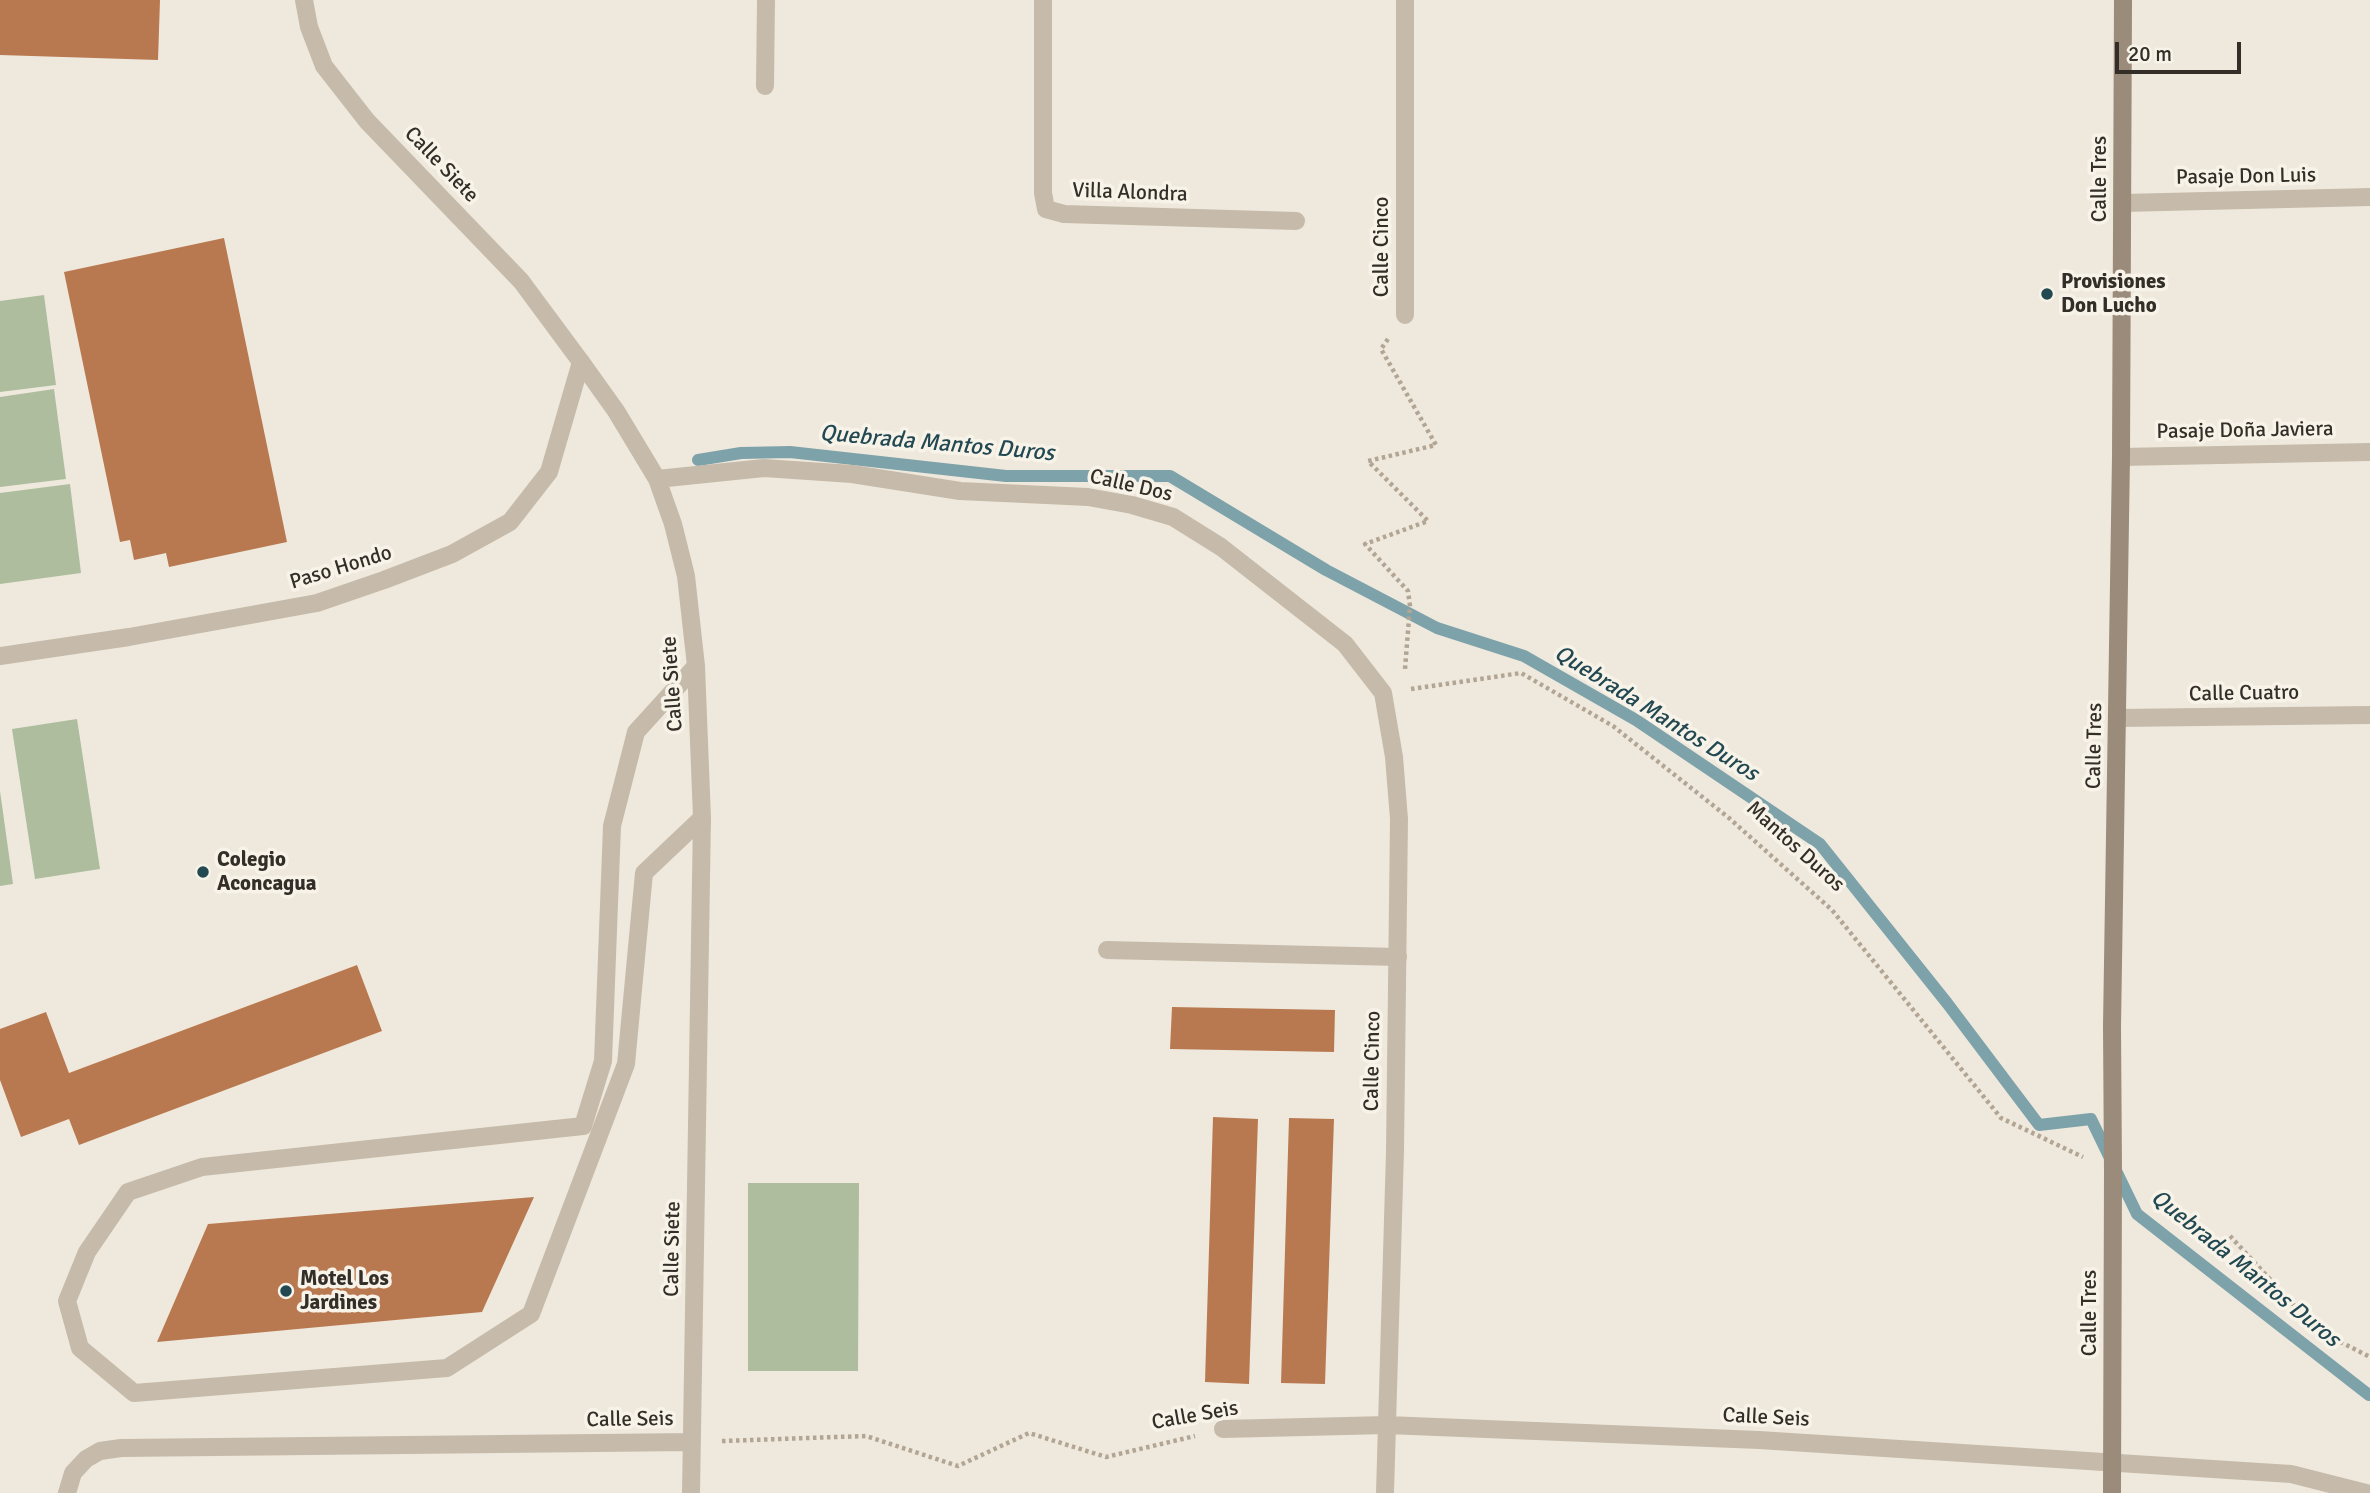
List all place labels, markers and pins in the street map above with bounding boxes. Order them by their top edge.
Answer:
place label: Provisiones Don Lucho [2061,269,2166,319]
marker: Provisiones Don Lucho [2039,286,2055,302]
place label: Colegio Aconcagua [217,847,317,897]
marker: Colegio Aconcagua [195,864,211,880]
place label: Motel Los Jardines [300,1266,389,1316]
marker: Motel Los Jardines [278,1283,294,1299]

